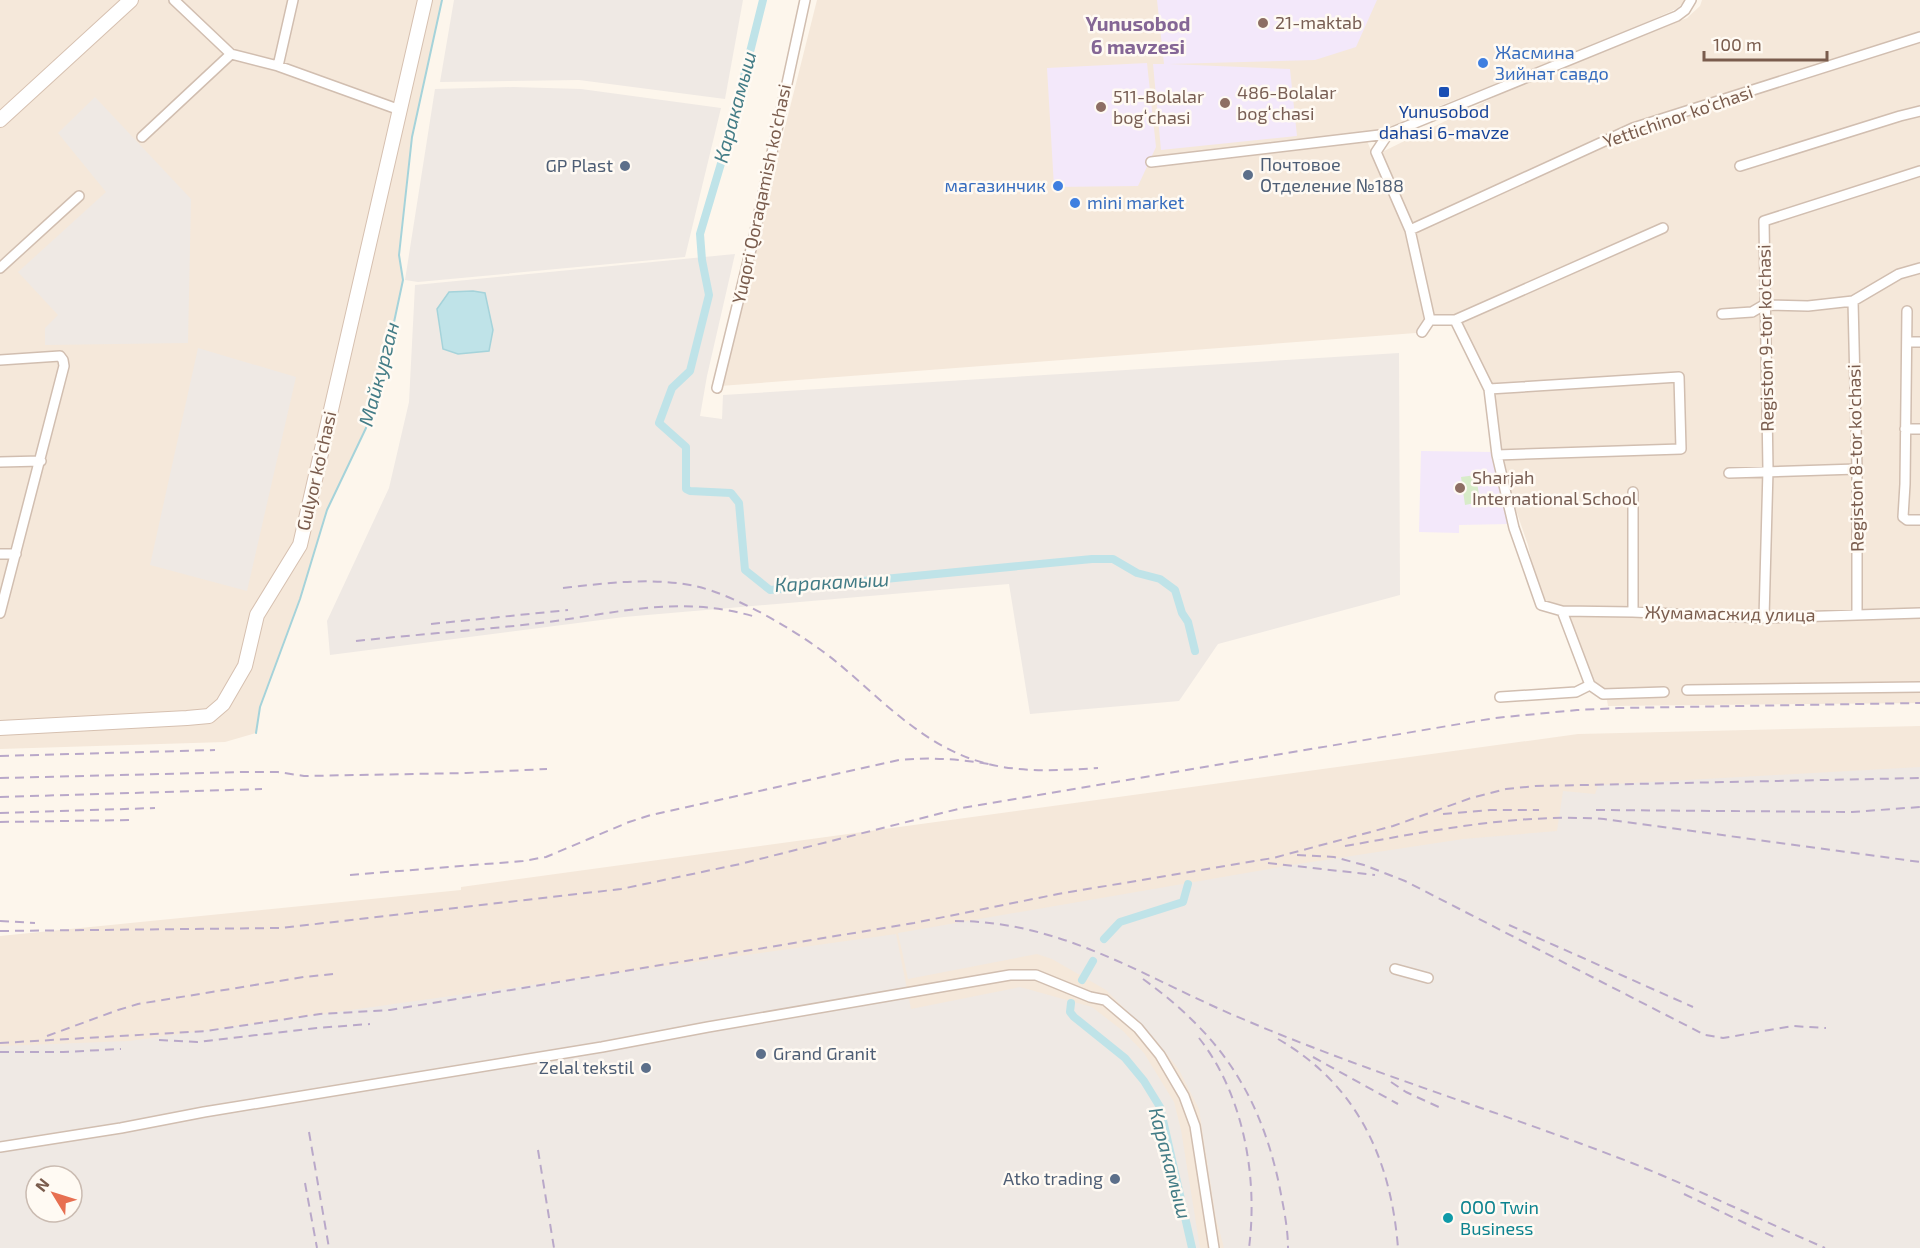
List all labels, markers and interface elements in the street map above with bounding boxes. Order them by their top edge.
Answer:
district label: Yunusobod 6 mavzesi [1086,11,1190,58]
place label: 21-maktab [1275,11,1362,33]
marker: 21-maktab [1256,16,1270,30]
scale bar [1704,24,1827,62]
text: 100 m [1713,33,1762,55]
place label: Жасмина Зийнат савдо [1495,41,1609,84]
water label: Каракамыш [708,48,760,165]
marker: Жасмина Зийнат савдо [1476,56,1490,70]
street label: Yettichinor ko‘chasi [1600,80,1756,152]
place label: 486-Bolalar bogʻchasi [1237,81,1336,124]
street label: Yuqori Qoraqamish ko'chasi [727,82,795,306]
place label: 511-Bolalar bogʻchasi [1113,85,1204,128]
marker: Yunusobod dahasi 6-mavze [1437,85,1451,99]
marker: 486-Bolalar bogʻchasi [1218,96,1232,110]
marker: 511-Bolalar bogʻchasi [1094,100,1108,114]
place label: Yunusobod dahasi 6-mavze [1379,100,1509,143]
place label: Почтовое Отделение №188 [1260,153,1404,196]
place label: GP Plast [546,154,613,176]
marker: GP Plast [618,159,632,173]
marker: Почтовое Отделение №188 [1241,168,1255,182]
place label: магазинчик [945,174,1046,196]
marker: магазинчик [1051,179,1065,193]
place label: mini market [1087,191,1185,213]
marker: mini market [1068,196,1082,210]
street label: Registon 9-tor ko'chasi [1752,244,1778,432]
water label: Майкурган [353,319,403,428]
street label: Registon 8-tor ko'chasi [1842,364,1868,552]
street label: Gulyor ko'chasi [292,409,340,533]
place label: Sharjah International School [1472,466,1638,509]
marker: Sharjah International School [1453,481,1467,495]
water label: Каракамыш [774,566,890,596]
street label: Жумамасжид улица [1644,601,1816,625]
place label: Grand Granit [773,1042,877,1064]
marker: Grand Granit [754,1047,768,1061]
place label: Zelal tekstil [539,1056,635,1078]
marker: Zelal tekstil [639,1061,653,1075]
water label: Каракамыш [1145,1104,1197,1221]
north arrow [24,1164,84,1224]
place label: Atko trading [1003,1167,1103,1189]
marker: Atko trading [1108,1172,1122,1186]
text: N [31,1174,53,1195]
place label: ООО Twin Business [1460,1196,1539,1239]
marker: ООО Twin Business [1441,1211,1455,1225]

